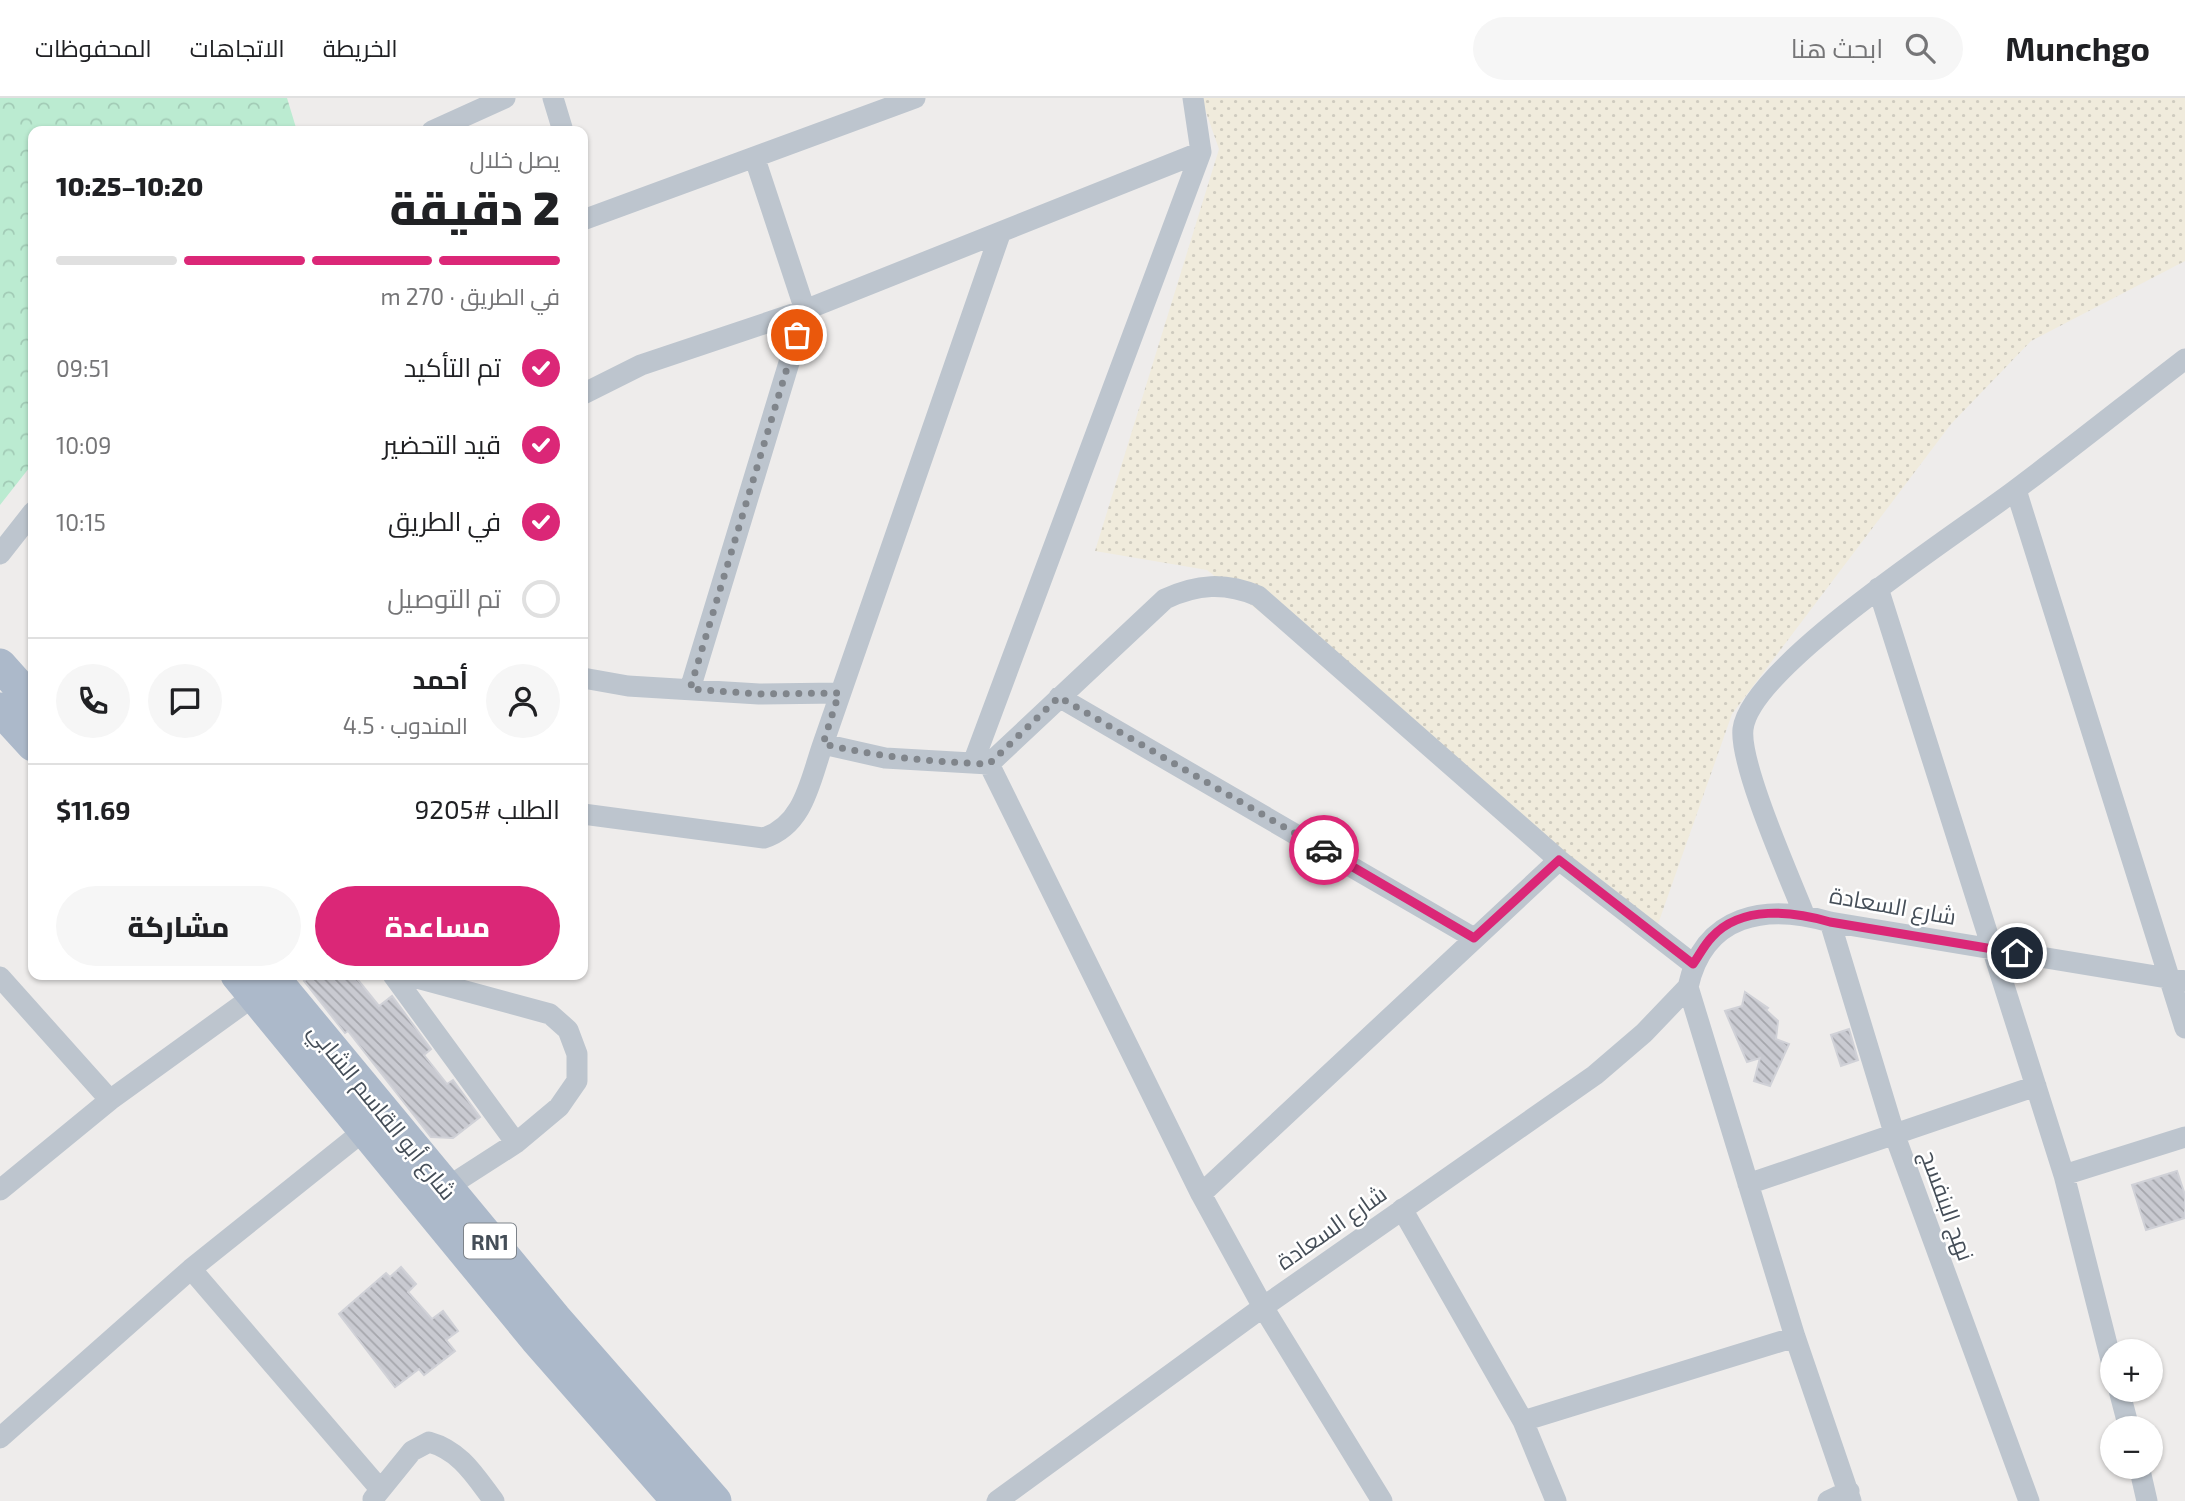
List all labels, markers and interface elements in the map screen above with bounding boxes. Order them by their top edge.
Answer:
search box [1473,17,1963,80]
text: Munchgo [2005,28,2150,68]
icon: search [1901,29,1939,67]
text: ابحث هنا [1791,32,1883,63]
text: المحفوظات [35,33,152,62]
text: الاتجاهات [190,33,285,62]
text: الخريطة [323,33,398,62]
text: يصل خلال [470,145,560,173]
text: 10:20–10:25 [56,170,203,201]
text: 2 دقيقة [389,179,560,234]
text: في الطريق · 270 m [380,282,560,310]
pin [767,305,827,365]
icon: bag [778,316,816,354]
icon: check [522,349,560,387]
text: تم التأكيد [404,351,501,382]
text: 09:51 [56,354,110,382]
icon: check [522,426,560,464]
text: قيد التحضير [383,428,501,459]
text: 10:09 [56,431,111,459]
icon: check [522,503,560,541]
text: في الطريق [388,505,501,536]
text: 10:15 [56,508,106,536]
text: تم التوصيل [387,582,501,613]
text: أحمد [412,663,468,694]
button: phone [56,664,130,738]
button: chat [148,664,222,738]
button: person [486,664,560,738]
text: المندوب · 4.5 [343,711,468,739]
text: الطلب #9205 [414,793,560,824]
text: $11.69 [56,794,131,825]
courier [1289,815,1359,885]
icon: car [1305,831,1343,869]
street label: شارع السعادة [1827,880,1958,933]
button: مشاركة [56,886,301,966]
button: مساعدة [315,886,560,966]
pin [1987,923,2047,983]
icon: home [1998,934,2036,972]
street label: شارع أبو القاسم الشابي [299,1017,463,1208]
street label: نهج البنفسج [1912,1146,1981,1265]
street label: شارع السعادة [1271,1179,1393,1278]
road number: RN1 [464,1224,516,1258]
map controls [2100,1339,2163,1479]
button: + [2100,1339,2163,1402]
button: − [2100,1416,2163,1479]

